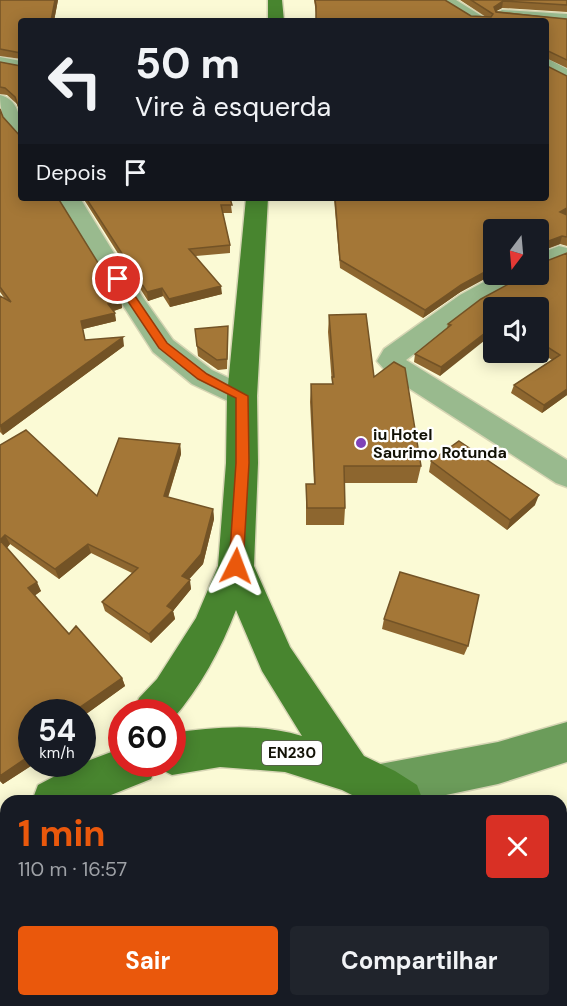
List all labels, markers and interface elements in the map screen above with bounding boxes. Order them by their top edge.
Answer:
text: 50 m [135,36,240,91]
icon: left [36,42,114,120]
text: Vire à esquerda [135,89,331,124]
icon: arrive [119,156,152,189]
text: Depois [36,158,107,187]
north arrow [483,219,549,285]
map controls [483,219,549,363]
pin [92,253,143,304]
icon: arrive [101,262,134,295]
button: sound [483,297,549,363]
place label: iu Hotel Saurimo Rotunda [373,424,507,463]
marker: iu Hotel Saurimo Rotunda [354,436,368,450]
position arrow [204,534,268,598]
speed limit sign: 60 [108,699,186,777]
text: 54 [38,711,76,750]
road number: EN230 [262,741,322,765]
text: km/h [39,743,75,763]
text: 1 min [18,810,106,857]
button: close [486,815,549,878]
text: 110 m · 16:57 [18,856,127,882]
button: Sair [18,926,278,995]
button: Compartilhar [290,926,549,995]

